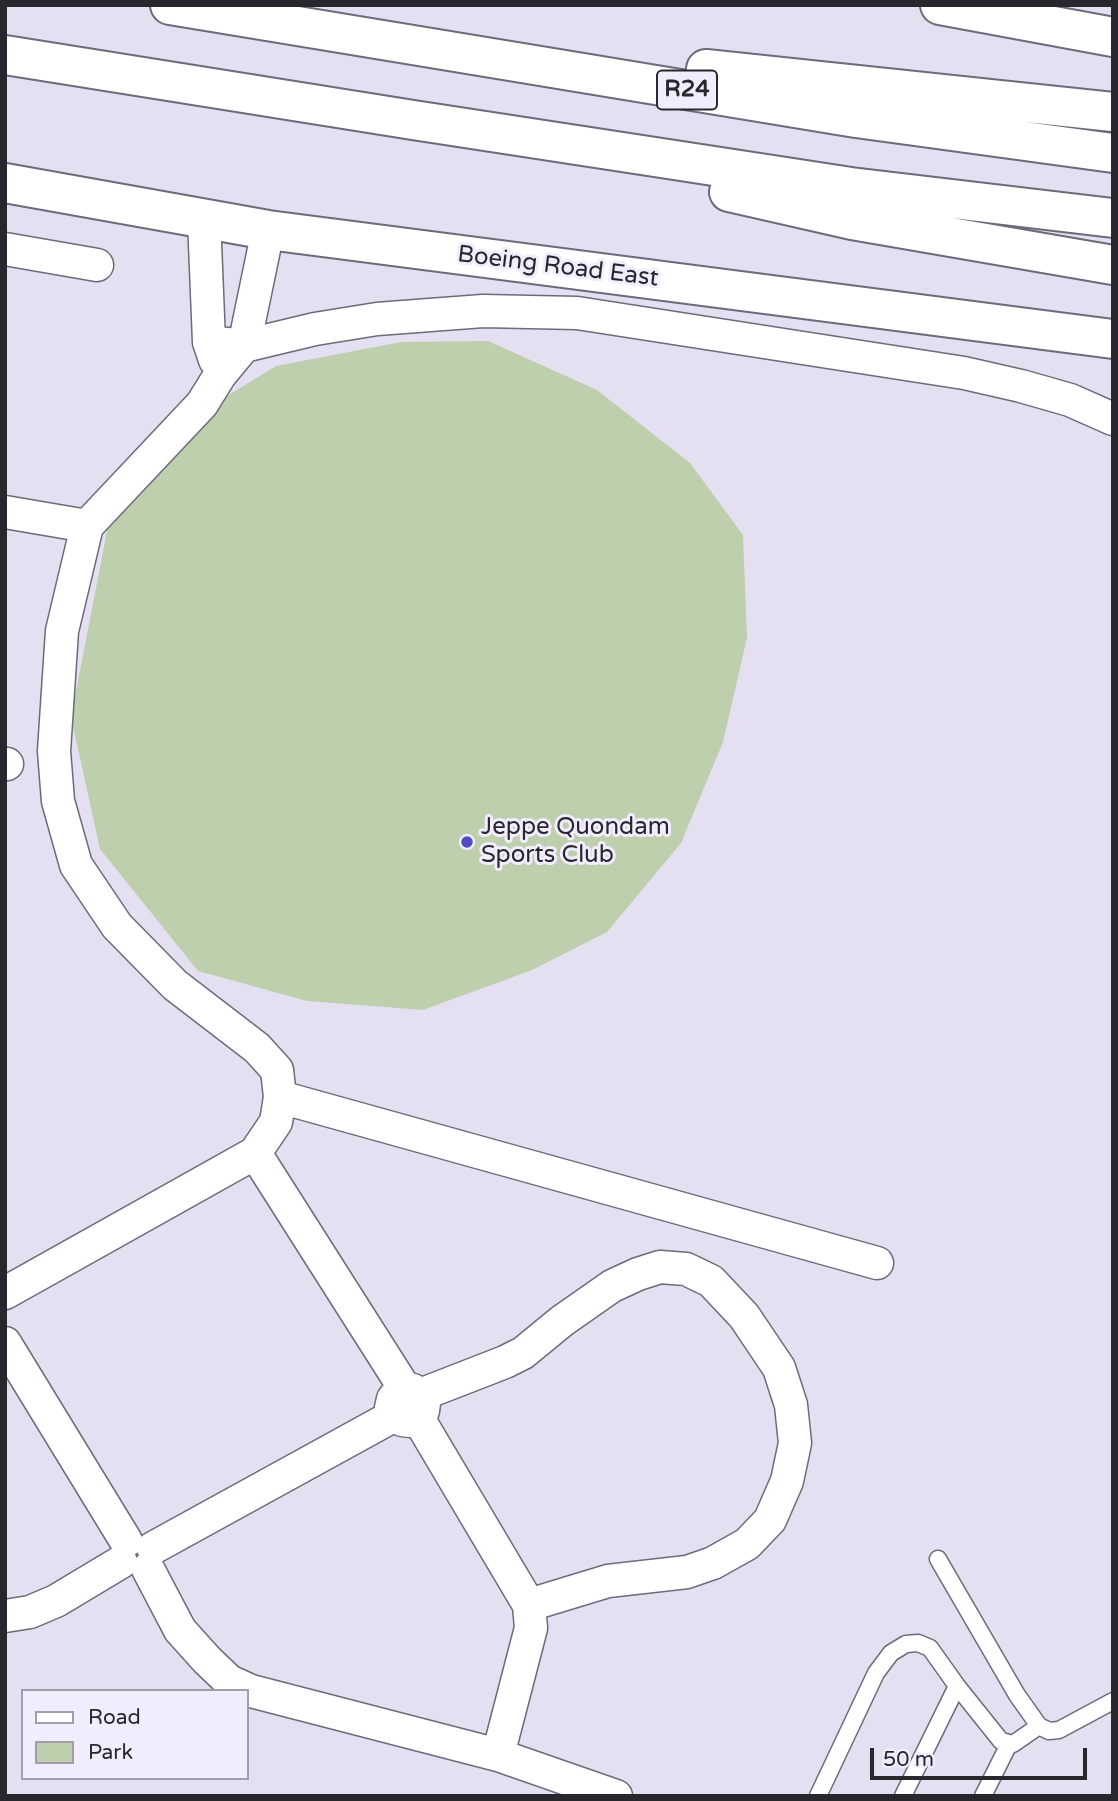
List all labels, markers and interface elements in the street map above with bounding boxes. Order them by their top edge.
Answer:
road number: R24 [657,71,717,110]
street label: Boeing Road East [456,240,660,294]
place label: Jeppe Quondam Sports Club [481,814,670,870]
marker: Jeppe Quondam Sports Club [459,834,475,850]
legend [21,1689,248,1780]
text: Road [88,1705,141,1730]
scale bar [873,1734,1090,1778]
text: Park [88,1740,133,1765]
text: 50 m [883,1747,934,1772]

